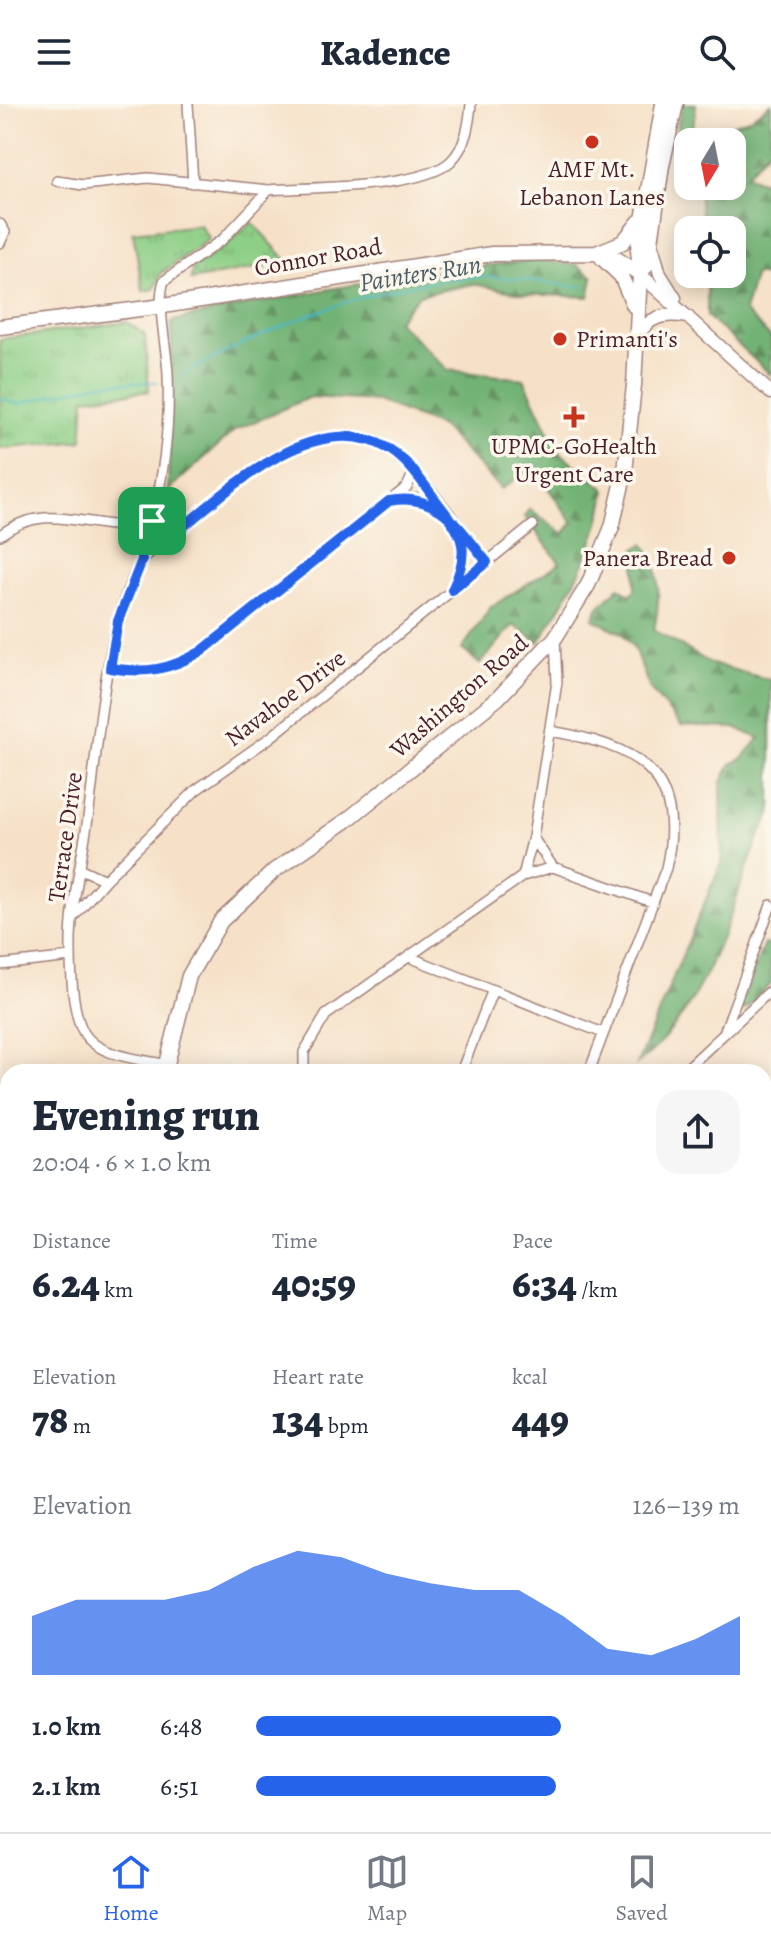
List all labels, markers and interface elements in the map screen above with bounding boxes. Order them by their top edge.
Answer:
text: Kadence [320,28,451,77]
icon: menu [32,30,76,74]
icon: search [695,30,739,74]
north arrow [674,128,746,200]
map controls [674,128,746,288]
marker: AMF Mt. Lebanon Lanes [583,133,601,151]
place label: AMF Mt. Lebanon Lanes [519,153,665,213]
button: locate [674,216,746,288]
street label: Connor Road [252,230,384,284]
water label: Painters Run [357,247,484,300]
place label: Primanti's [576,323,678,355]
marker: Primanti's [551,330,569,348]
marker: UPMC-GoHealth Urgent Care [563,406,585,428]
place label: UPMC-GoHealth Urgent Care [491,430,657,490]
pin [118,487,186,555]
icon: arrive [130,499,174,543]
place label: Panera Bread [582,542,713,574]
marker: Panera Bread [720,549,738,567]
street label: Washington Road [382,627,535,766]
street label: Navahoe Drive [218,642,352,754]
street label: Terrace Drive [40,770,90,904]
text: Evening run [32,1085,260,1145]
button: share [656,1090,740,1174]
text: 20:04 · 6 × 1.0 km [32,1145,211,1180]
text: Distance [32,1226,111,1256]
text: Time [272,1226,318,1256]
text: Pace [512,1226,553,1256]
text: 6.24 [32,1256,100,1311]
text: 40:59 [272,1256,356,1311]
text: 6:34 [512,1256,577,1311]
text: km [100,1275,133,1305]
text: /km [577,1275,618,1305]
text: Elevation [32,1362,116,1392]
text: Heart rate [272,1362,364,1392]
text: kcal [512,1362,547,1392]
text: 78 [32,1392,68,1447]
text: 134 [272,1392,323,1447]
text: 449 [512,1392,569,1447]
text: m [68,1411,91,1441]
text: bpm [323,1411,369,1441]
text: Elevation [32,1488,132,1523]
text: 126–139 m [633,1488,740,1523]
text: 1.0 km [32,1709,101,1744]
text: 6:48 [160,1709,203,1744]
text: 2.1 km [32,1769,101,1804]
text: 6:51 [160,1769,198,1804]
tab: Home [103,1850,159,1928]
tab: Map [365,1850,409,1928]
tab: Saved [616,1850,668,1928]

